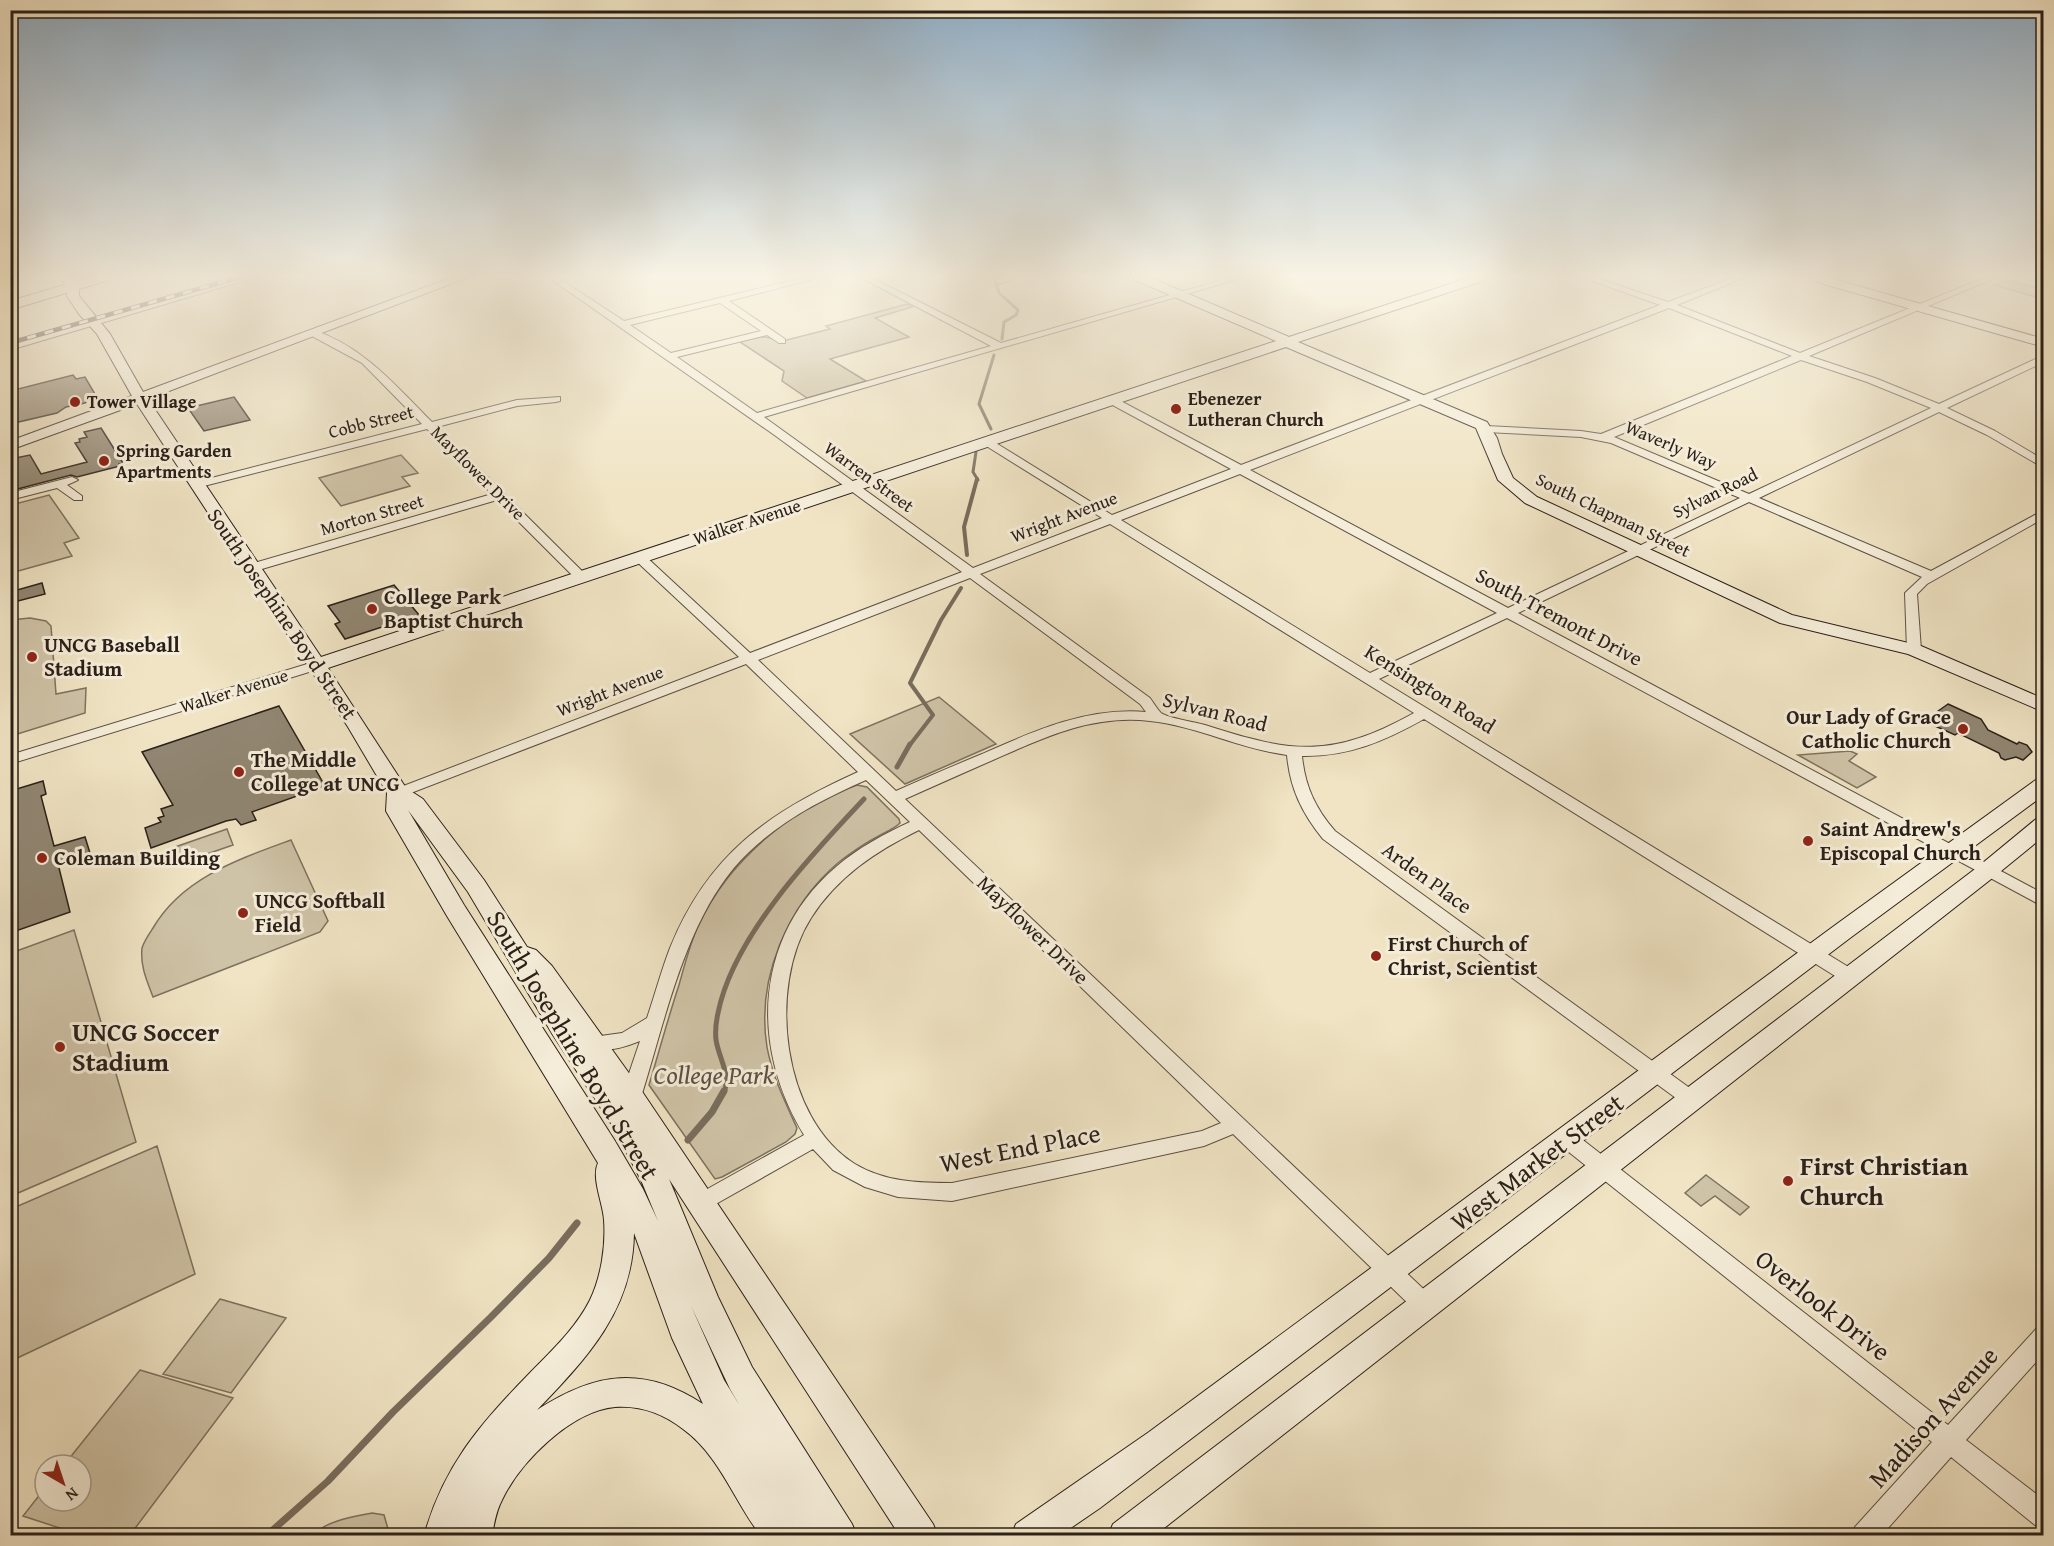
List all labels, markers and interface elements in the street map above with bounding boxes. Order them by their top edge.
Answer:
place label: Ebenezer Lutheran Church [1188,385,1324,433]
place label: Tower Village [87,388,196,415]
marker: Tower Village [68,395,82,409]
street label: Cobb Street [325,398,417,445]
marker: Ebenezer Lutheran Church [1169,402,1183,416]
street label: Waverly Way [1621,413,1721,476]
street label: Mayflower Drive [425,419,532,526]
street label: Warren Street [819,435,921,519]
place label: Spring Garden Apartments [116,437,232,485]
marker: Spring Garden Apartments [97,454,111,468]
street label: Sylvan Road [1668,460,1762,525]
street label: South Chapman Street [1531,465,1696,564]
street label: Wright Avenue [1006,484,1121,549]
street label: Morton Street [317,487,427,542]
street label: Walker Avenue [689,491,804,552]
street label: South Josephine Boyd Street [200,502,365,726]
street label: South Tremont Drive [1470,559,1648,674]
place label: College Park Baptist Church [384,581,524,636]
marker: College Park Baptist Church [365,602,379,616]
place label: UNCG Baseball Stadium [44,629,180,684]
street label: Kensington Road [1359,636,1502,742]
marker: UNCG Baseball Stadium [25,650,39,664]
street label: Wright Avenue [552,658,667,723]
street label: Walker Avenue [176,661,291,720]
street label: Sylvan Road [1159,684,1272,740]
place label: Our Lady of Grace Catholic Church [1786,701,1952,756]
marker: Our Lady of Grace Catholic Church [1956,722,1970,736]
place label: The Middle College at UNCG [251,744,400,799]
marker: The Middle College at UNCG [232,765,246,779]
place label: Saint Andrew's Episcopal Church [1820,813,1981,868]
street label: Arden Place [1376,834,1479,921]
marker: Saint Andrew's Episcopal Church [1801,834,1815,848]
place label: Coleman Building [54,842,221,873]
marker: Coleman Building [35,851,49,865]
street label: Mayflower Drive [970,868,1097,991]
place label: UNCG Softball Field [255,885,386,940]
street label: South Josephine Boyd Street [477,903,670,1187]
marker: UNCG Softball Field [236,906,250,920]
place label: First Church of Christ, Scientist [1388,928,1537,983]
marker: First Church of Christ, Scientist [1369,949,1383,963]
place label: UNCG Soccer Stadium [72,1012,219,1081]
marker: UNCG Soccer Stadium [53,1040,67,1054]
park label: College Park [654,1055,775,1094]
street label: West Market Street [1442,1083,1632,1240]
street label: West End Place [936,1113,1104,1182]
place label: First Christian Church [1800,1146,1969,1215]
marker: First Christian Church [1781,1174,1795,1188]
street label: Overlook Drive [1747,1239,1899,1370]
street label: Madison Avenue [1858,1337,2007,1496]
north arrow [33,1453,93,1513]
text: N [60,1482,84,1508]

